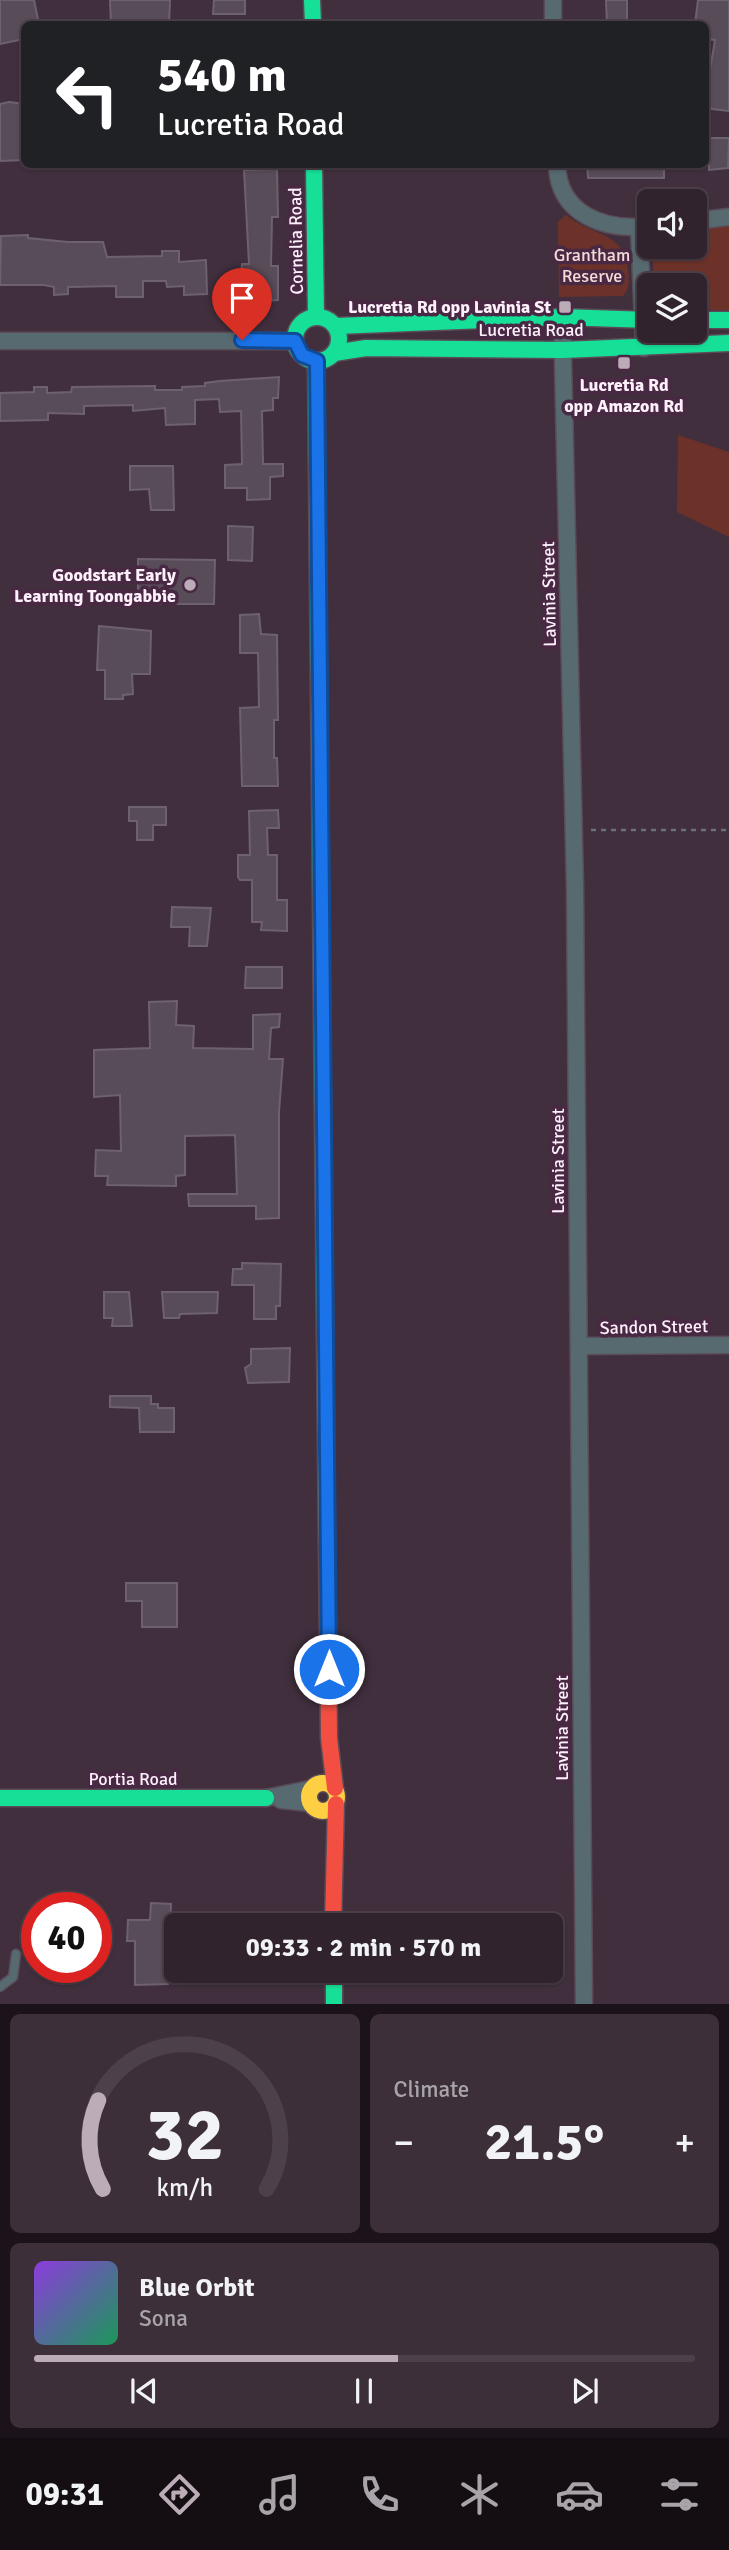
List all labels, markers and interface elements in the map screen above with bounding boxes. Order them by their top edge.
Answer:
text: 540 m [157,45,287,105]
icon: left [42,49,133,140]
text: Lucretia Road [157,105,345,144]
street label: Cornelia Road [284,187,308,295]
map controls [637,189,707,343]
button: sound [637,189,707,259]
park label: Grantham Reserve [554,244,630,287]
pin [212,268,272,340]
button: layers [637,273,707,343]
icon: arrive [223,279,261,317]
place label: Lucretia Rd opp Lavinia St [348,296,551,318]
marker: Lucretia Rd opp Lavinia St [557,299,573,315]
street label: Lucretia Road [478,319,584,341]
marker: Lucretia Rd opp Amazon Rd [616,355,632,371]
place label: Lucretia Rd opp Amazon Rd [564,374,684,417]
street label: Lavinia Street [537,541,561,647]
place label: Goodstart Early Learning Toongabbie [14,564,176,607]
marker: Goodstart Early Learning Toongabbie [182,577,198,593]
street label: Lavinia Street [547,1108,569,1214]
street label: Sandon Street [600,1315,708,1339]
position arrow [292,1632,366,1706]
street label: Lavinia Street [551,1675,573,1781]
street label: Portia Road [88,1768,178,1790]
speed limit sign: 40 [21,1892,112,1983]
text: 09:33 · 2 min · 570 m [246,1932,481,1964]
text: Climate [394,2075,469,2104]
text: 32 [145,2092,224,2181]
text: 21.5° [484,2110,604,2174]
text: − [394,2119,414,2166]
text: + [674,2119,695,2166]
text: km/h [156,2172,213,2203]
text: Blue Orbit [139,2272,255,2304]
text: Sona [139,2304,188,2333]
icon: previous [125,2372,163,2410]
icon: pause [345,2372,383,2410]
icon: next [566,2372,604,2410]
icon: directions [155,2470,204,2519]
icon: music [255,2470,304,2519]
icon: phone [355,2470,404,2519]
icon: climate [455,2470,504,2519]
icon: car [555,2470,604,2519]
icon: filters [655,2470,704,2519]
text: 09:31 [25,2475,104,2514]

